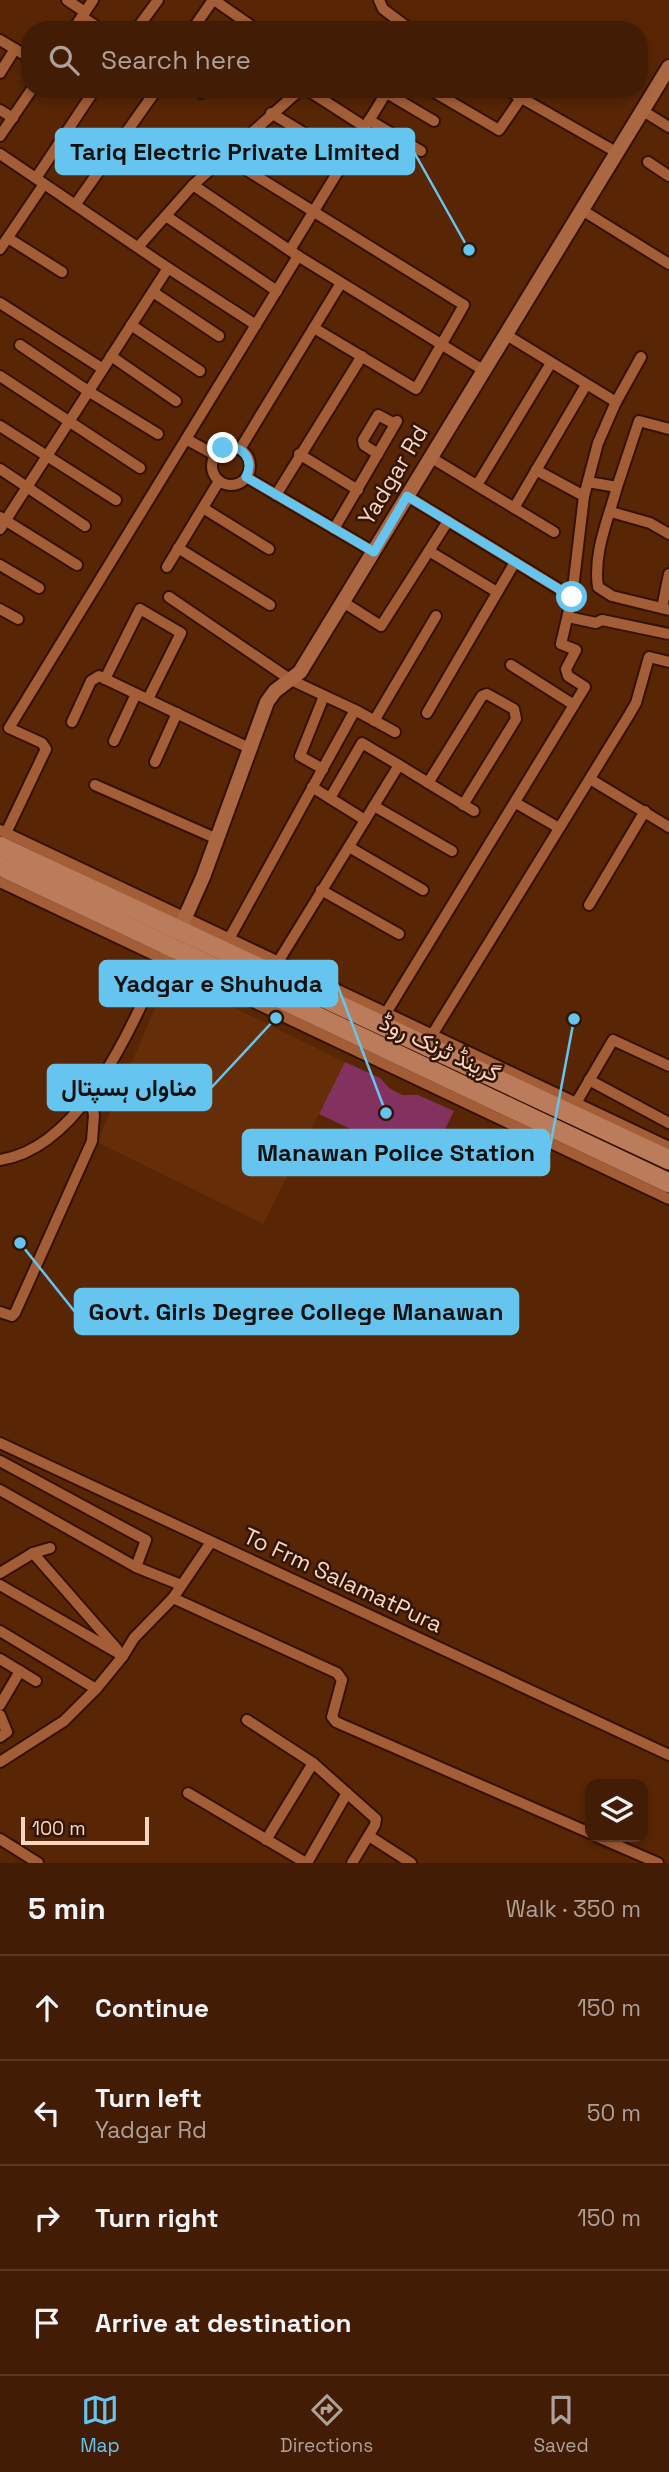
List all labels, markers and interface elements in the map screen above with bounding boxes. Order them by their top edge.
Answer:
search box [21,21,648,98]
icon: search [45,41,83,79]
text: Search here [101,43,251,77]
callout: Tariq Electric Private Limited [56,129,414,174]
text: Tariq Electric Private Limited [70,136,400,167]
street label: Yadgar Rd [351,419,435,531]
route end [207,432,238,463]
route start [556,581,587,612]
callout: Yadgar e Shuhuda [100,961,337,1006]
text: Yadgar e Shuhuda [113,968,323,999]
street label: گرینڈ ٹرنک روڈ [375,1007,505,1089]
callout: مناواں ہسپتال [48,1065,211,1110]
text: مناواں ہسپتال [61,1072,197,1104]
callout: Manawan Police Station [243,1130,549,1175]
text: Manawan Police Station [257,1137,535,1168]
callout: Govt. Girls Degree College Manawan [75,1289,518,1334]
text: Govt. Girls Degree College Manawan [89,1296,503,1327]
street label: To Frm SalamatPura [239,1521,447,1639]
map controls [585,1779,648,1842]
button: layers [585,1779,648,1842]
scale bar [21,1814,149,1846]
text: 100 m [32,1816,86,1841]
text: 5 min [28,1889,106,1928]
text: Walk · 350 m [506,1894,641,1924]
icon: ahead [28,1989,66,2027]
text: Continue [95,1991,209,2025]
text: 150 m [577,1993,641,2023]
text: Turn left [95,2081,202,2115]
icon: left [28,2094,66,2132]
text: 50 m [587,2098,641,2128]
text: Yadgar Rd [95,2115,207,2145]
icon: right [28,2199,66,2237]
text: Turn right [95,2201,219,2235]
text: 150 m [577,2203,641,2233]
icon: arrive [28,2304,66,2342]
text: Arrive at destination [95,2306,352,2340]
tab: Map [80,2391,120,2458]
tab: Directions [280,2391,373,2458]
tab: Saved [533,2391,589,2458]

